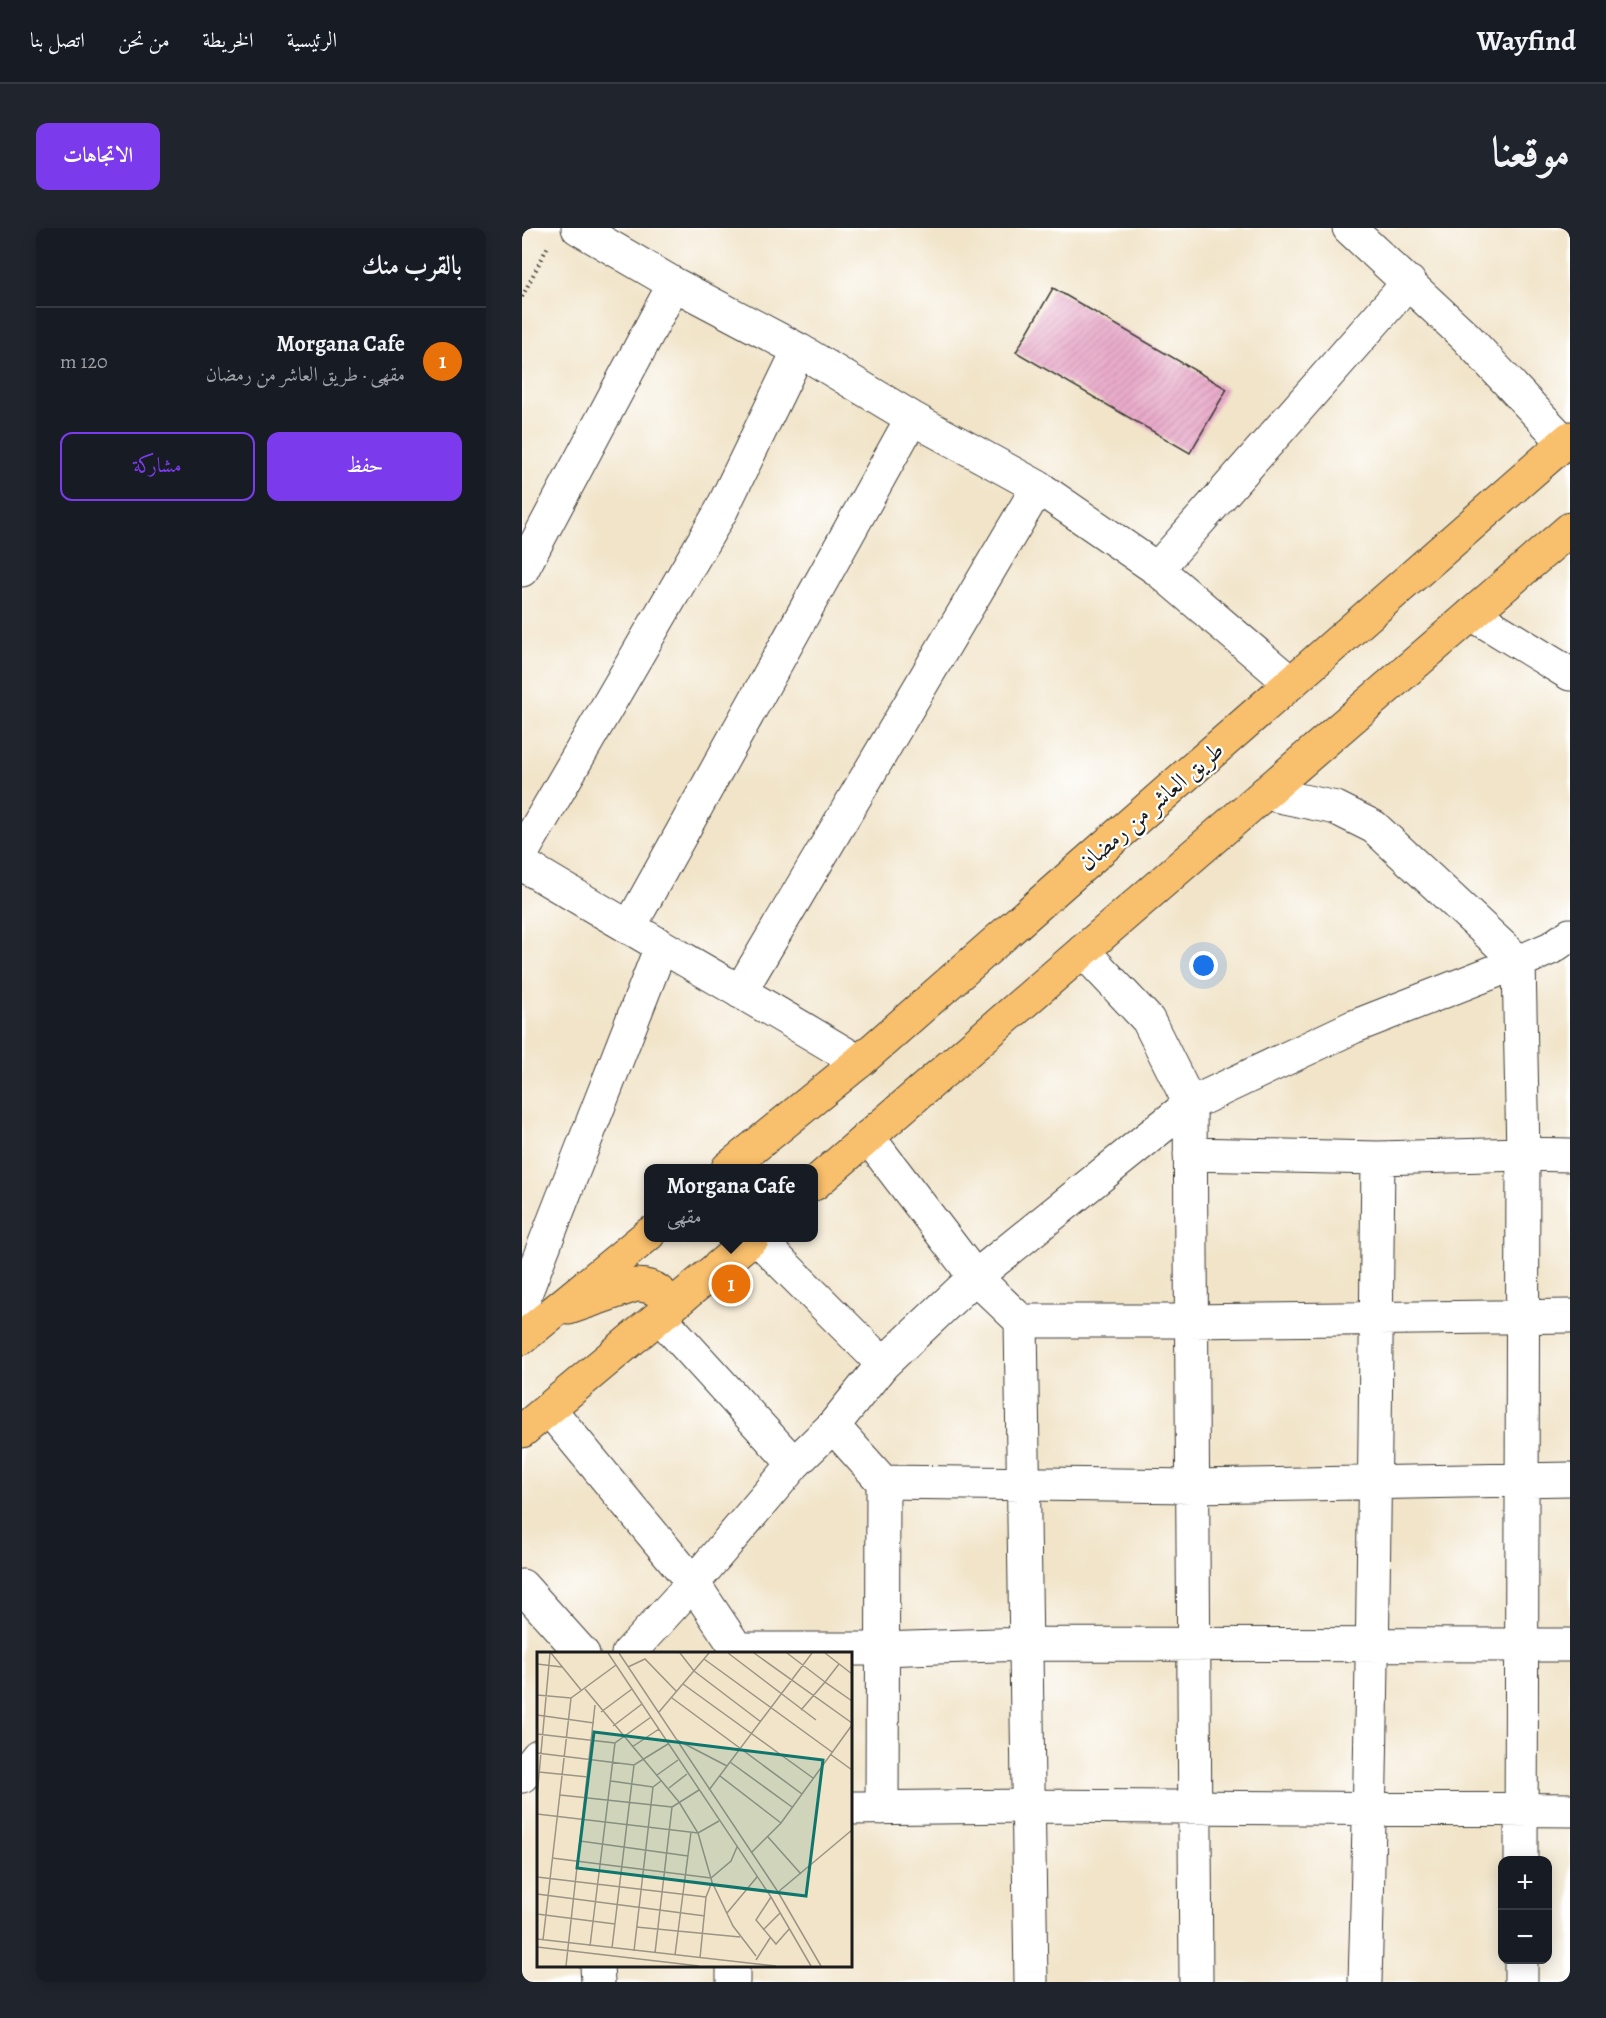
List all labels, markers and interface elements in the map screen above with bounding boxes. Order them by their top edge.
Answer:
text: Wayfind [1477,22,1576,60]
text: اتصل بنا [30,26,85,54]
text: من نحن [118,26,170,54]
text: الخريطة [203,26,254,54]
text: الرئيسية [287,26,337,54]
button: الاتجاهات [36,123,160,190]
text: موقعنا [1492,123,1570,180]
text: بالقرب منك [361,248,462,283]
text: Morgana Cafe [276,329,405,359]
text: 120 m [60,348,108,375]
text: 1 [439,348,446,375]
text: مقهى · طريق العاشر من رمضان [206,361,405,388]
button: مشاركة [60,432,255,501]
button: حفظ [267,432,462,501]
street label: طريق العاشر من رمضان [1071,734,1231,878]
your location [1189,951,1218,980]
popup [644,1164,818,1242]
text: Morgana Cafe [667,1171,795,1201]
text: مقهى [667,1203,702,1230]
pin: 1 [712,1262,750,1306]
inset map [537,1652,852,1967]
map controls [1498,1856,1552,1964]
button: + [1498,1856,1552,1910]
button: − [1498,1910,1552,1964]

